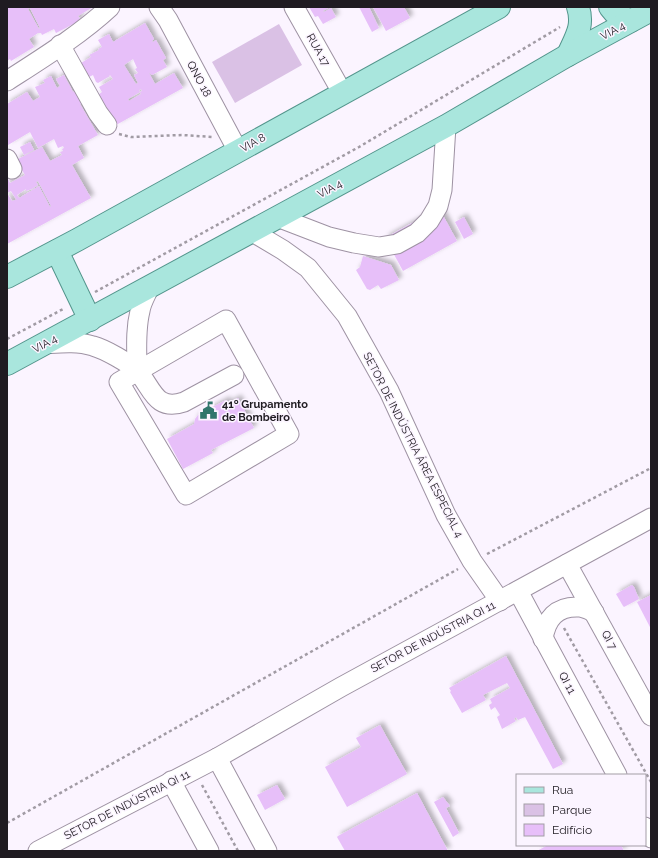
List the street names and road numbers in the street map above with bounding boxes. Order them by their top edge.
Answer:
street label: VIA 4 [598,19,628,43]
street label: RUA 17 [304,31,332,69]
street label: QNO 18 [184,59,214,99]
street label: VIA 8 [238,131,268,155]
street label: VIA 4 [315,177,345,201]
street label: VIA 4 [30,332,60,356]
street label: SETOR DE INDÚSTRIA ÁREA ESPECIAL 4 [360,350,466,540]
street label: SETOR DE INDÚSTRIA QI 11 [368,598,498,675]
street label: QI 7 [599,628,620,652]
street label: QI 11 [556,670,578,697]
street label: SETOR DE INDÚSTRIA QI 11 [62,767,192,842]

